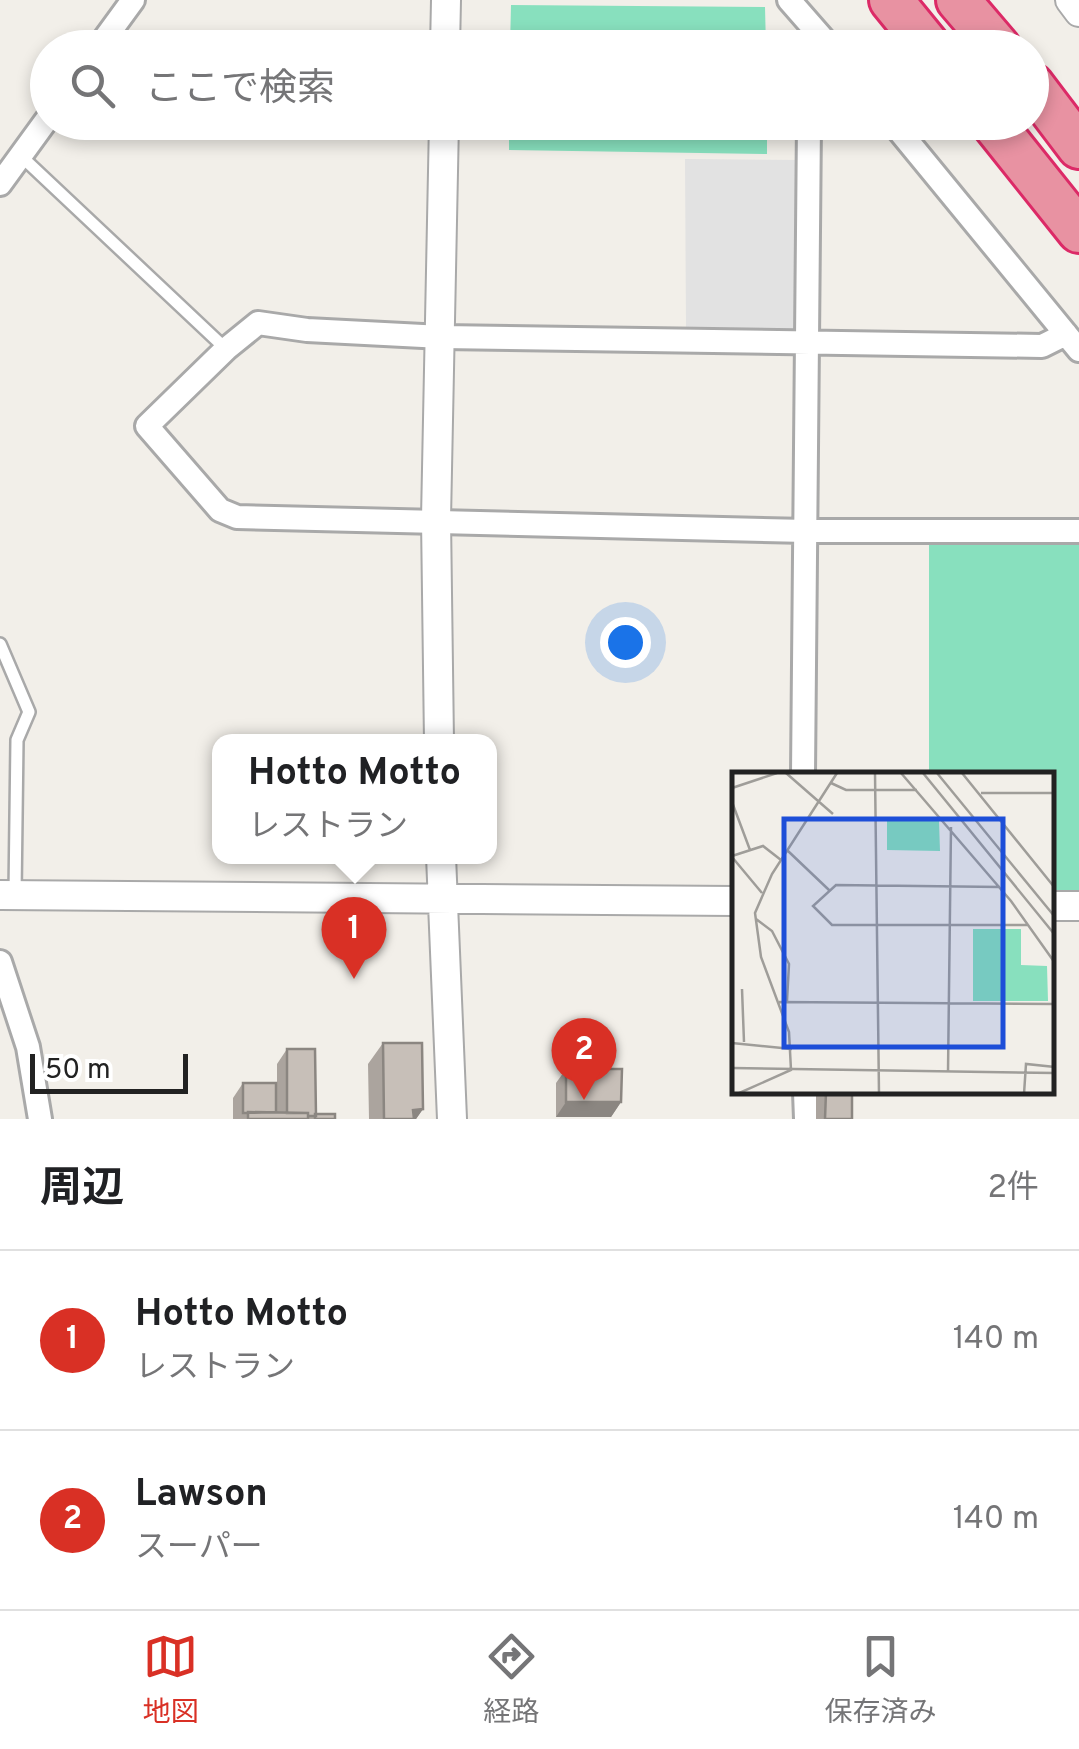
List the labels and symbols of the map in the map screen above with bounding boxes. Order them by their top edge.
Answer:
your location [600,617,651,668]
inset map [732,772,1054,1094]
pin: 1 [322,896,386,979]
pin: 2 [552,1018,616,1100]
scale bar [30,1049,188,1094]

